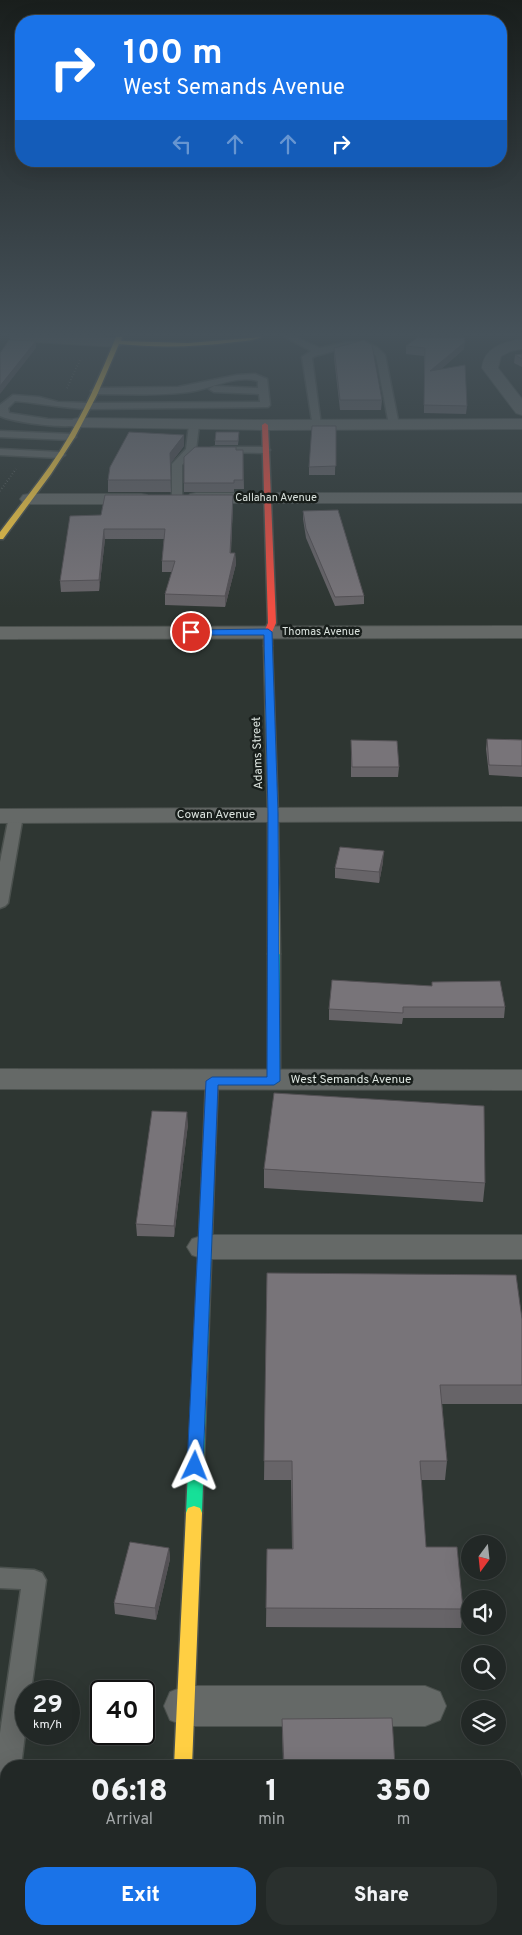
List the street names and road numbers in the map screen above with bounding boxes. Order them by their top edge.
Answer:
street label: Callahan Avenue [235,491,317,505]
street label: Thomas Avenue [282,625,360,639]
street label: Adams Street [249,716,267,790]
street label: Cowan Avenue [177,807,255,823]
street label: West Semands Avenue [290,1072,412,1088]

